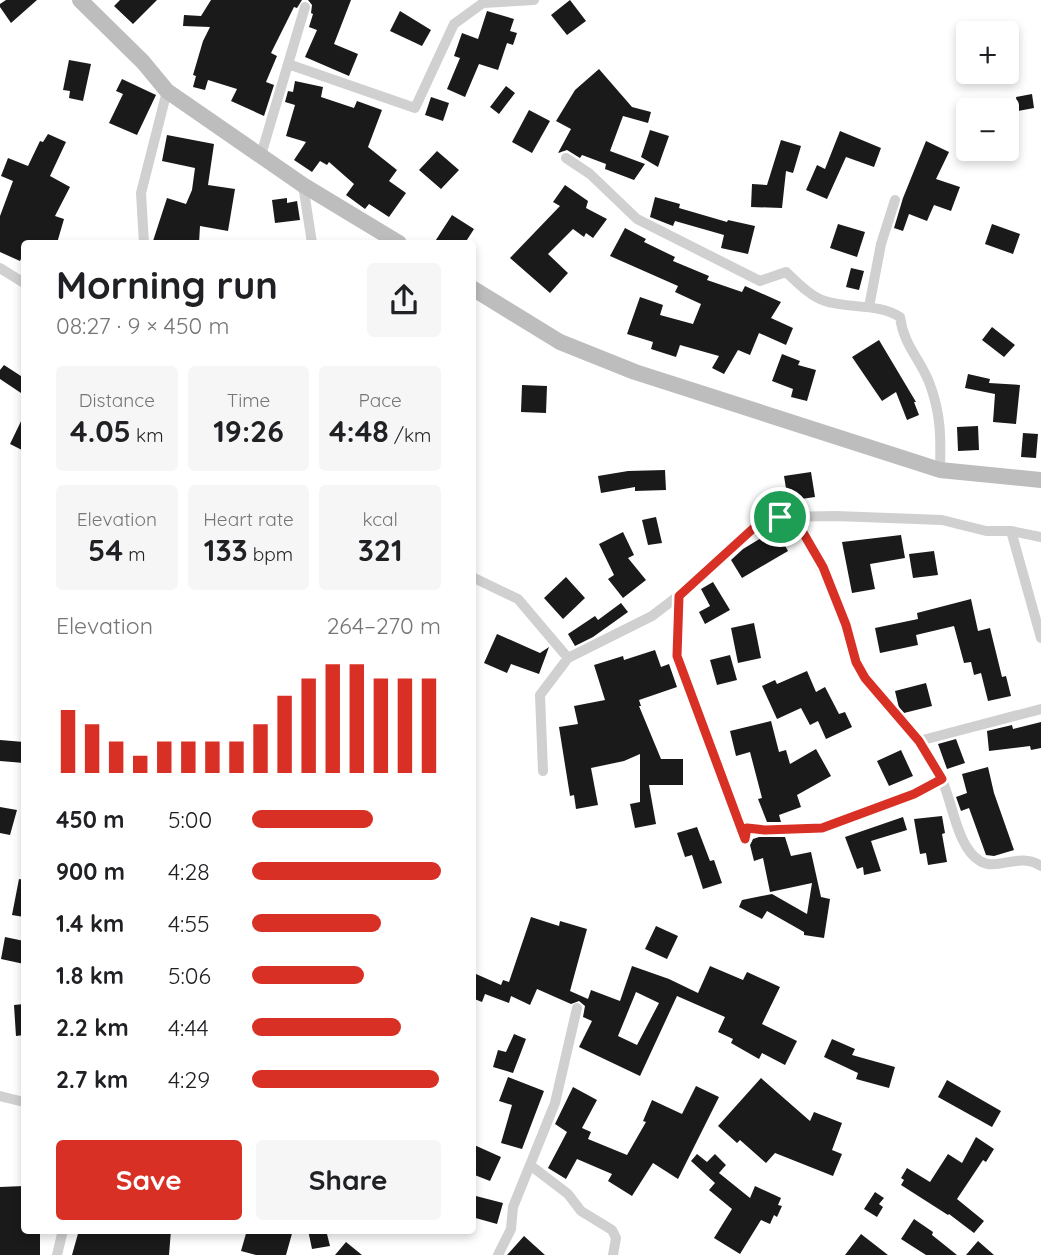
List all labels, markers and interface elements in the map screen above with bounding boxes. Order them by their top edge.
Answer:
map controls [956,21,1019,161]
button: + [956,21,1019,84]
button: − [956,98,1019,161]
text: Morning run [56,261,278,309]
button: share [367,263,441,337]
text: 08:27 · 9 × 450 m [56,311,229,340]
text: Distance [79,388,155,412]
text: Time [227,388,270,412]
text: Pace [358,388,402,412]
text: 4.05 [70,412,131,450]
text: 19:26 [213,412,284,450]
text: 4:48 [329,412,389,450]
text: km [131,423,164,447]
text: /km [389,423,431,447]
pin [750,487,810,547]
icon: arrive [761,498,799,536]
text: Elevation [77,507,157,531]
text: Heart rate [203,507,294,531]
text: kcal [362,507,398,531]
text: 54 [88,531,123,569]
text: 133 [204,531,248,569]
text: 321 [358,531,403,569]
text: m [123,542,146,566]
text: bpm [248,542,293,566]
text: Elevation [56,611,153,640]
text: 264–270 m [327,611,441,640]
text: 450 m [56,805,125,834]
text: 5:00 [168,805,212,834]
text: 900 m [56,857,125,886]
text: 4:28 [168,857,210,886]
text: 1.4 km [56,909,124,938]
text: 4:55 [168,909,210,938]
text: 1.8 km [56,961,124,990]
text: 5:06 [168,961,211,990]
text: 2.2 km [56,1013,129,1042]
text: 4:44 [168,1013,209,1042]
text: 2.7 km [56,1065,128,1094]
text: 4:29 [168,1065,210,1094]
button: Save [56,1140,242,1220]
button: Share [256,1140,441,1220]

